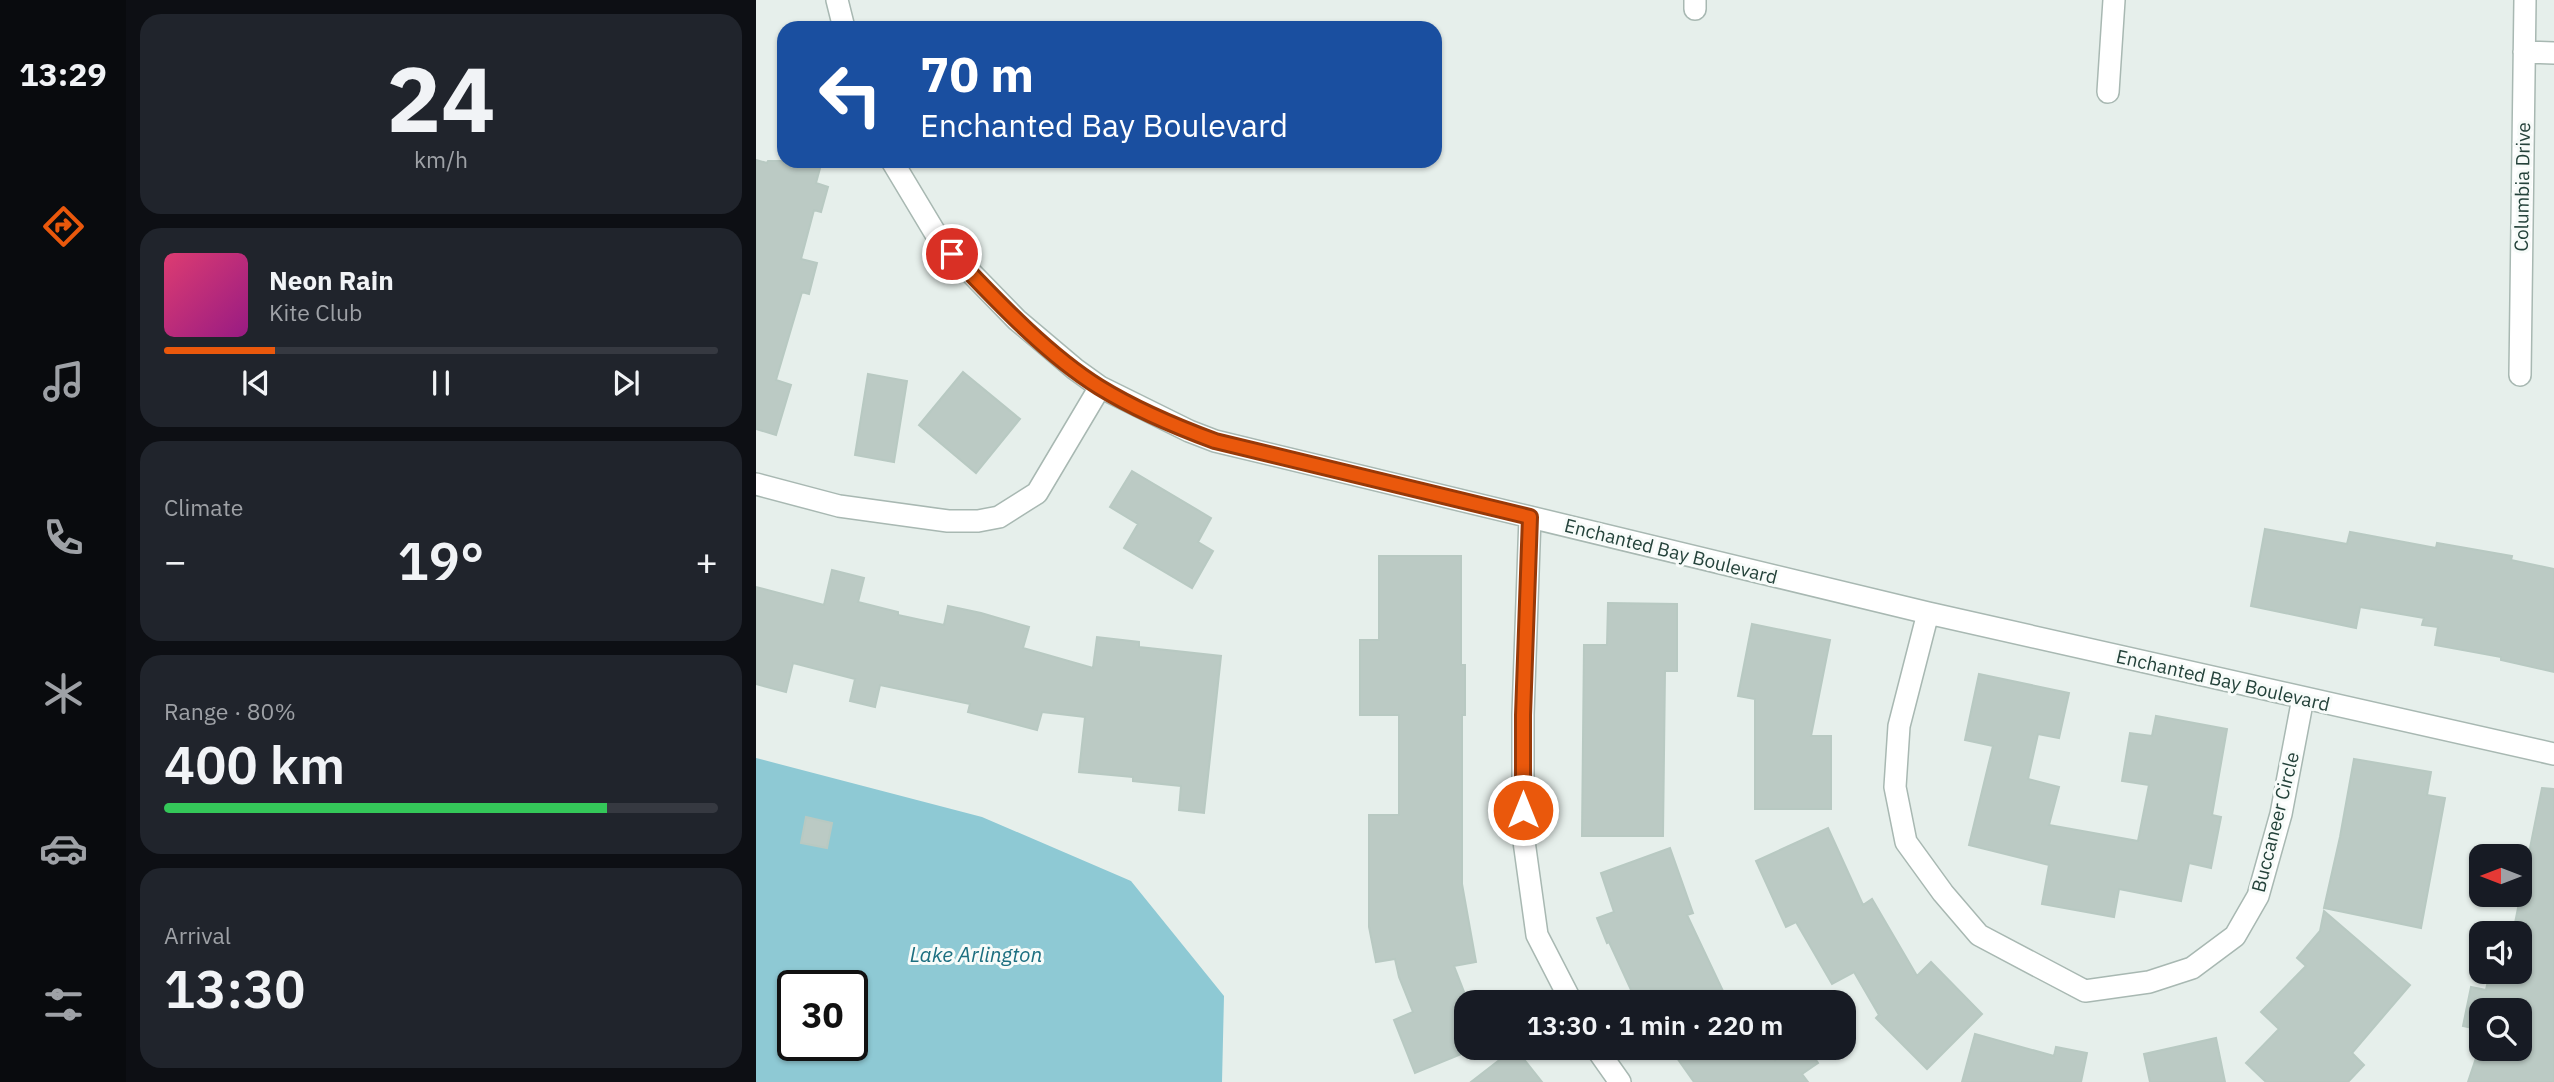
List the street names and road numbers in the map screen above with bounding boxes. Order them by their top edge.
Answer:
street label: Columbia Drive [2509,122,2535,252]
street label: Enchanted Bay Boulevard [1562,513,1780,589]
street label: Enchanted Bay Boulevard [2114,644,2332,716]
street label: Buccaneer Circle [2246,749,2304,895]

